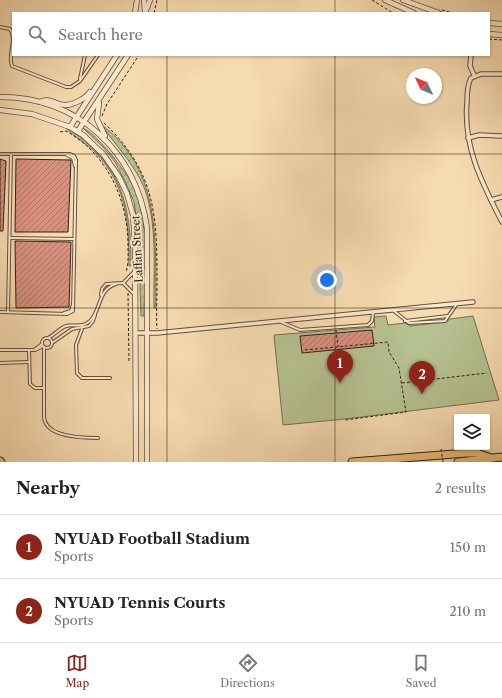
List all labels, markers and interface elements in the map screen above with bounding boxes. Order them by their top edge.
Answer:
search box [12,12,490,56]
icon: search [26,23,48,45]
text: Search here [58,25,143,44]
north arrow [406,68,442,104]
street label: Laffan Street [128,215,146,283]
your location [317,270,337,290]
pin: 1 [327,350,353,383]
pin: 2 [409,361,435,394]
map controls [454,414,490,450]
button: layers [454,414,490,450]
text: Nearby [16,478,80,498]
text: 2 results [435,480,486,496]
text: NYUAD Football Stadium [54,529,250,548]
text: 1 [26,539,32,555]
text: 150 m [450,539,486,555]
text: Sports [54,548,93,564]
text: NYUAD Tennis Courts [54,593,225,612]
text: 2 [25,603,33,619]
text: 210 m [449,603,486,619]
text: Sports [54,612,93,628]
tab: Map [66,652,89,690]
tab: Directions [220,652,275,690]
tab: Saved [406,652,436,690]

